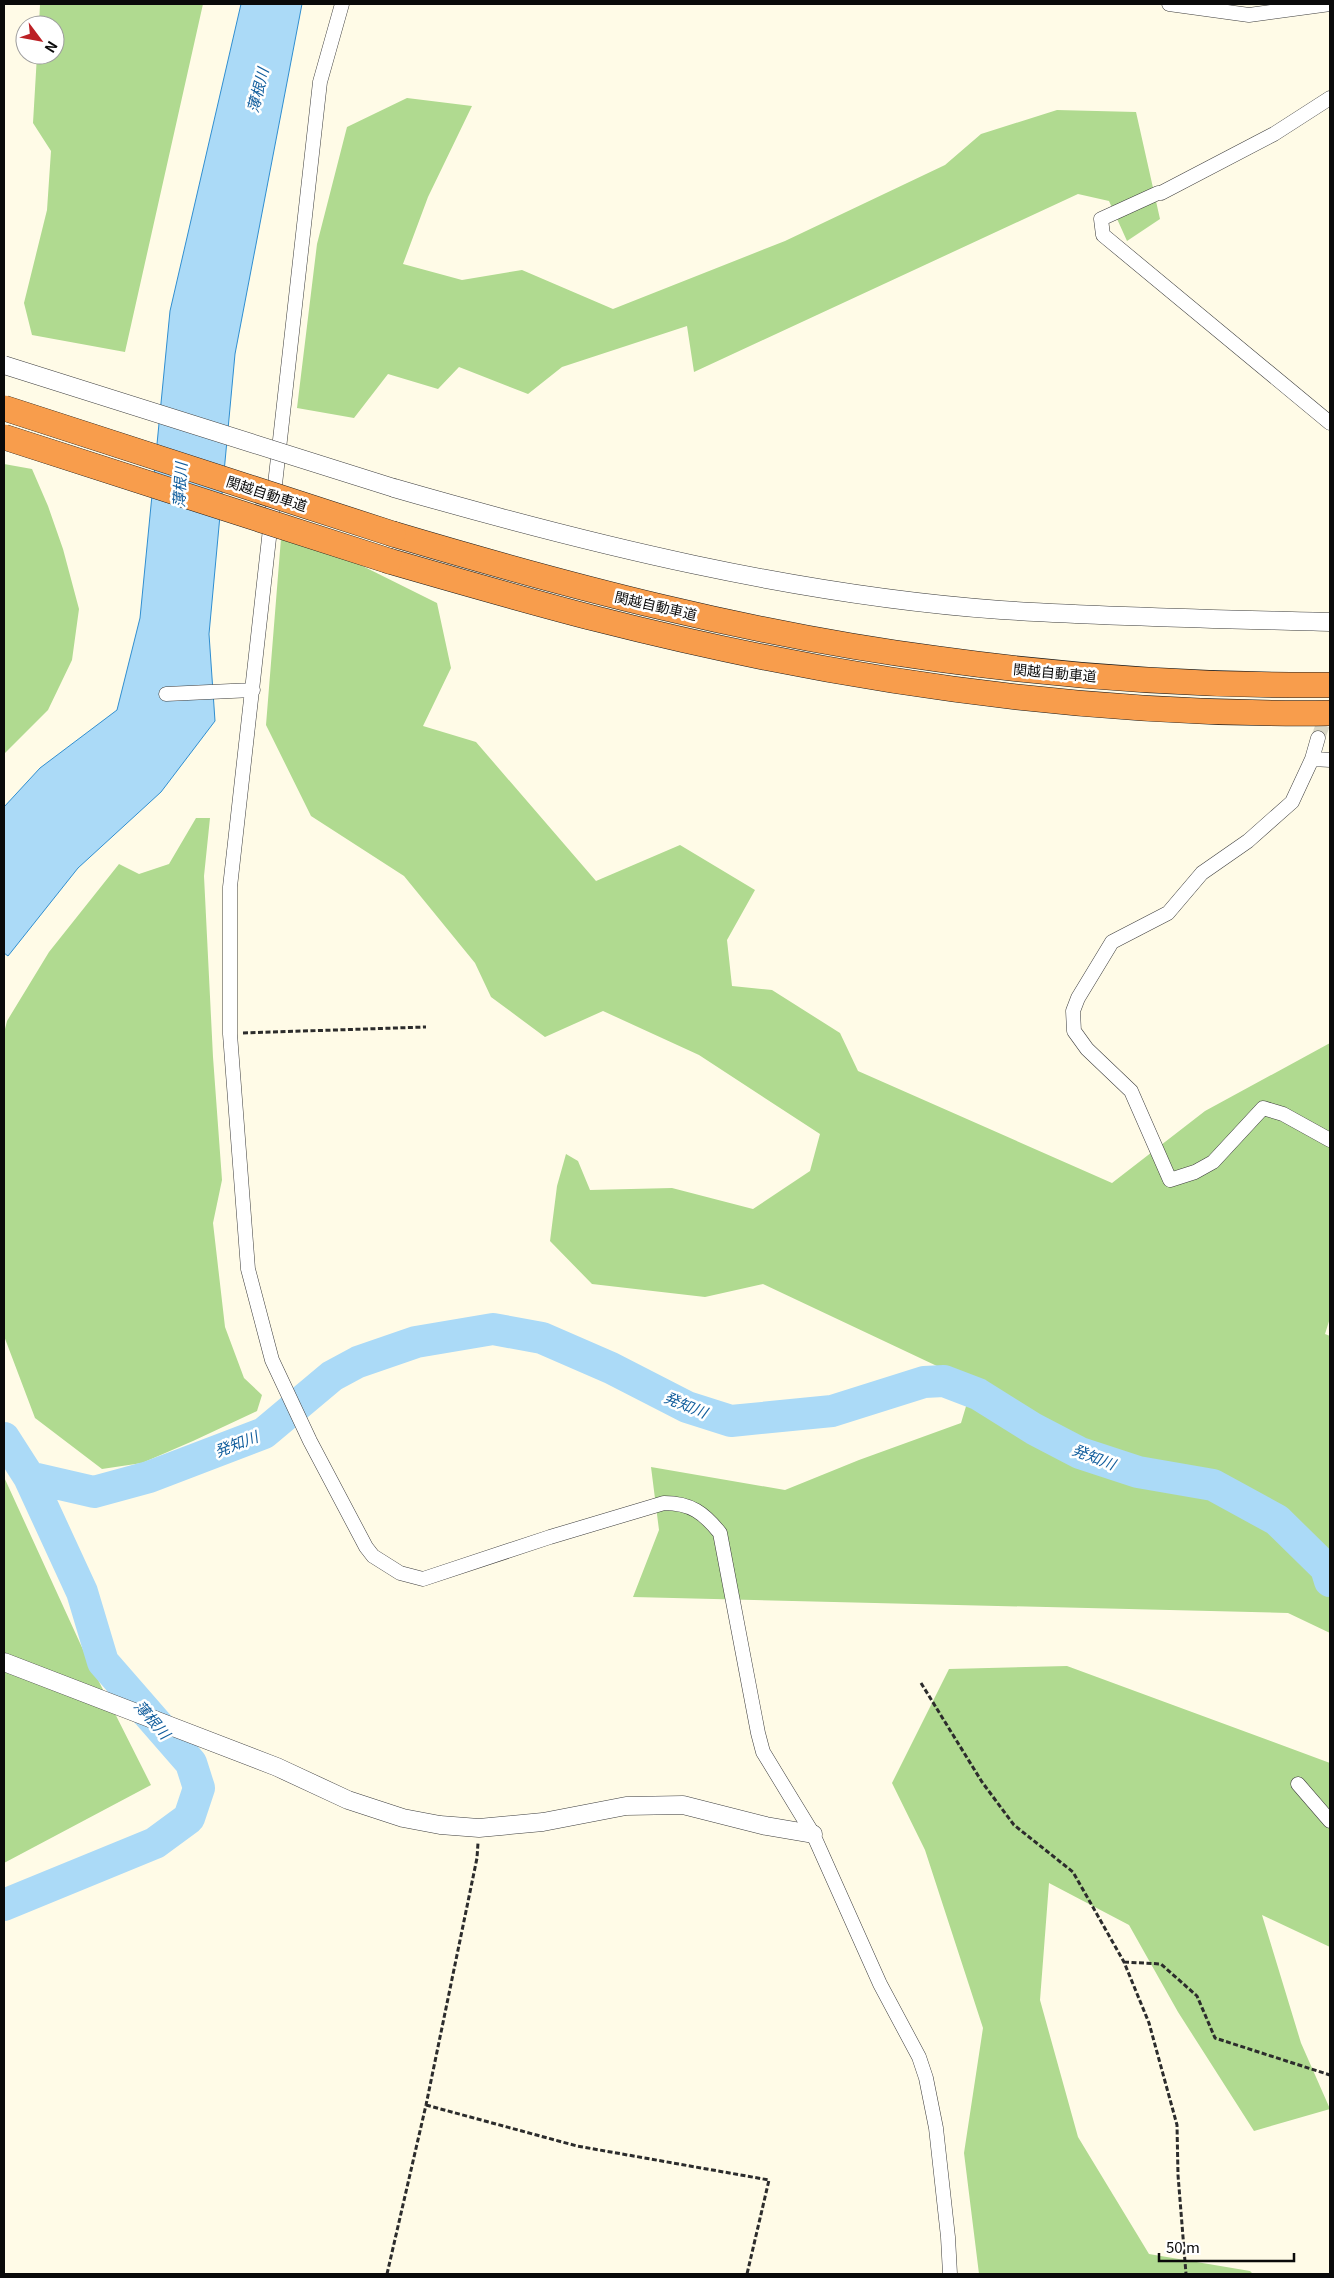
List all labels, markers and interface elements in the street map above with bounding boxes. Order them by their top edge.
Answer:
north arrow [15,15,65,65]
text: N [41,38,63,57]
water label: 薄根川 [241,64,273,114]
water label: 薄根川 [167,460,191,508]
street label: 関越自動車道 [224,471,310,515]
street label: 関越自動車道 [613,586,699,624]
street label: 関越自動車道 [1012,658,1098,686]
water label: 発知川 [661,1386,713,1423]
water label: 発知川 [211,1424,263,1461]
water label: 発知川 [1069,1438,1121,1475]
water label: 薄根川 [130,1695,177,1744]
scale bar [1159,2230,1294,2262]
text: 50 m [1166,2236,1200,2257]

